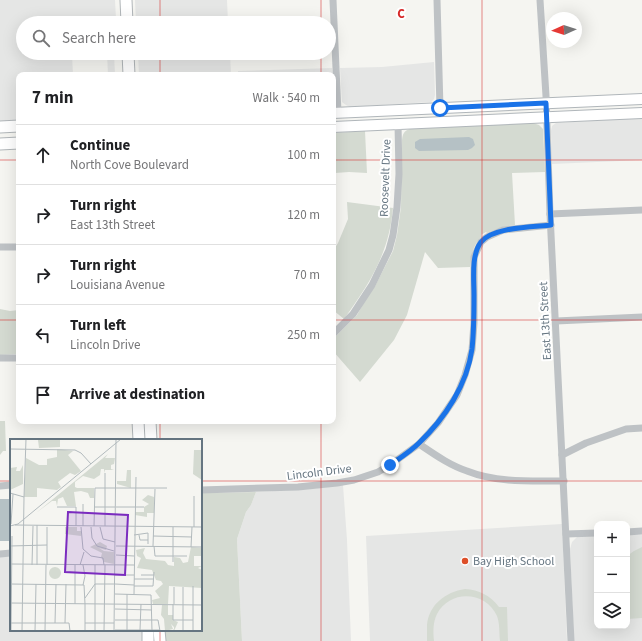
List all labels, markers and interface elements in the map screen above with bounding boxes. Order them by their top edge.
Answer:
text: C [397,5,405,23]
north arrow [546,12,582,48]
search box [16,16,336,60]
icon: search [30,27,52,49]
text: Search here [62,28,136,49]
text: 7 min [32,86,73,110]
text: Walk · 540 m [252,89,320,107]
route start [431,99,449,117]
text: Continue [70,135,130,156]
street label: Roosevelt Drive [376,139,395,217]
icon: ahead [32,144,54,166]
text: 100 m [287,146,320,164]
text: North Cove Boulevard [70,156,189,174]
text: Turn right [70,195,136,216]
icon: right [32,204,54,226]
text: 120 m [287,206,320,224]
text: East 13th Street [70,216,155,234]
text: Turn right [70,255,136,276]
icon: right [32,264,54,286]
text: 70 m [294,266,320,284]
text: Louisiana Avenue [70,276,165,294]
street label: East 13th Street [535,281,556,361]
text: Turn left [70,315,126,336]
icon: left [32,324,54,346]
text: 250 m [287,326,320,344]
text: Lincoln Drive [70,336,141,354]
icon: arrive [32,384,54,406]
text: Arrive at destination [70,384,205,405]
inset map [10,439,202,631]
route end [381,456,399,474]
street label: Lincoln Drive [286,460,352,485]
map controls [594,521,630,629]
button: + [594,521,630,557]
place label: Bay High School [473,553,554,570]
marker: Bay High School [460,556,470,566]
button: − [594,557,630,593]
button: layers [594,593,630,629]

